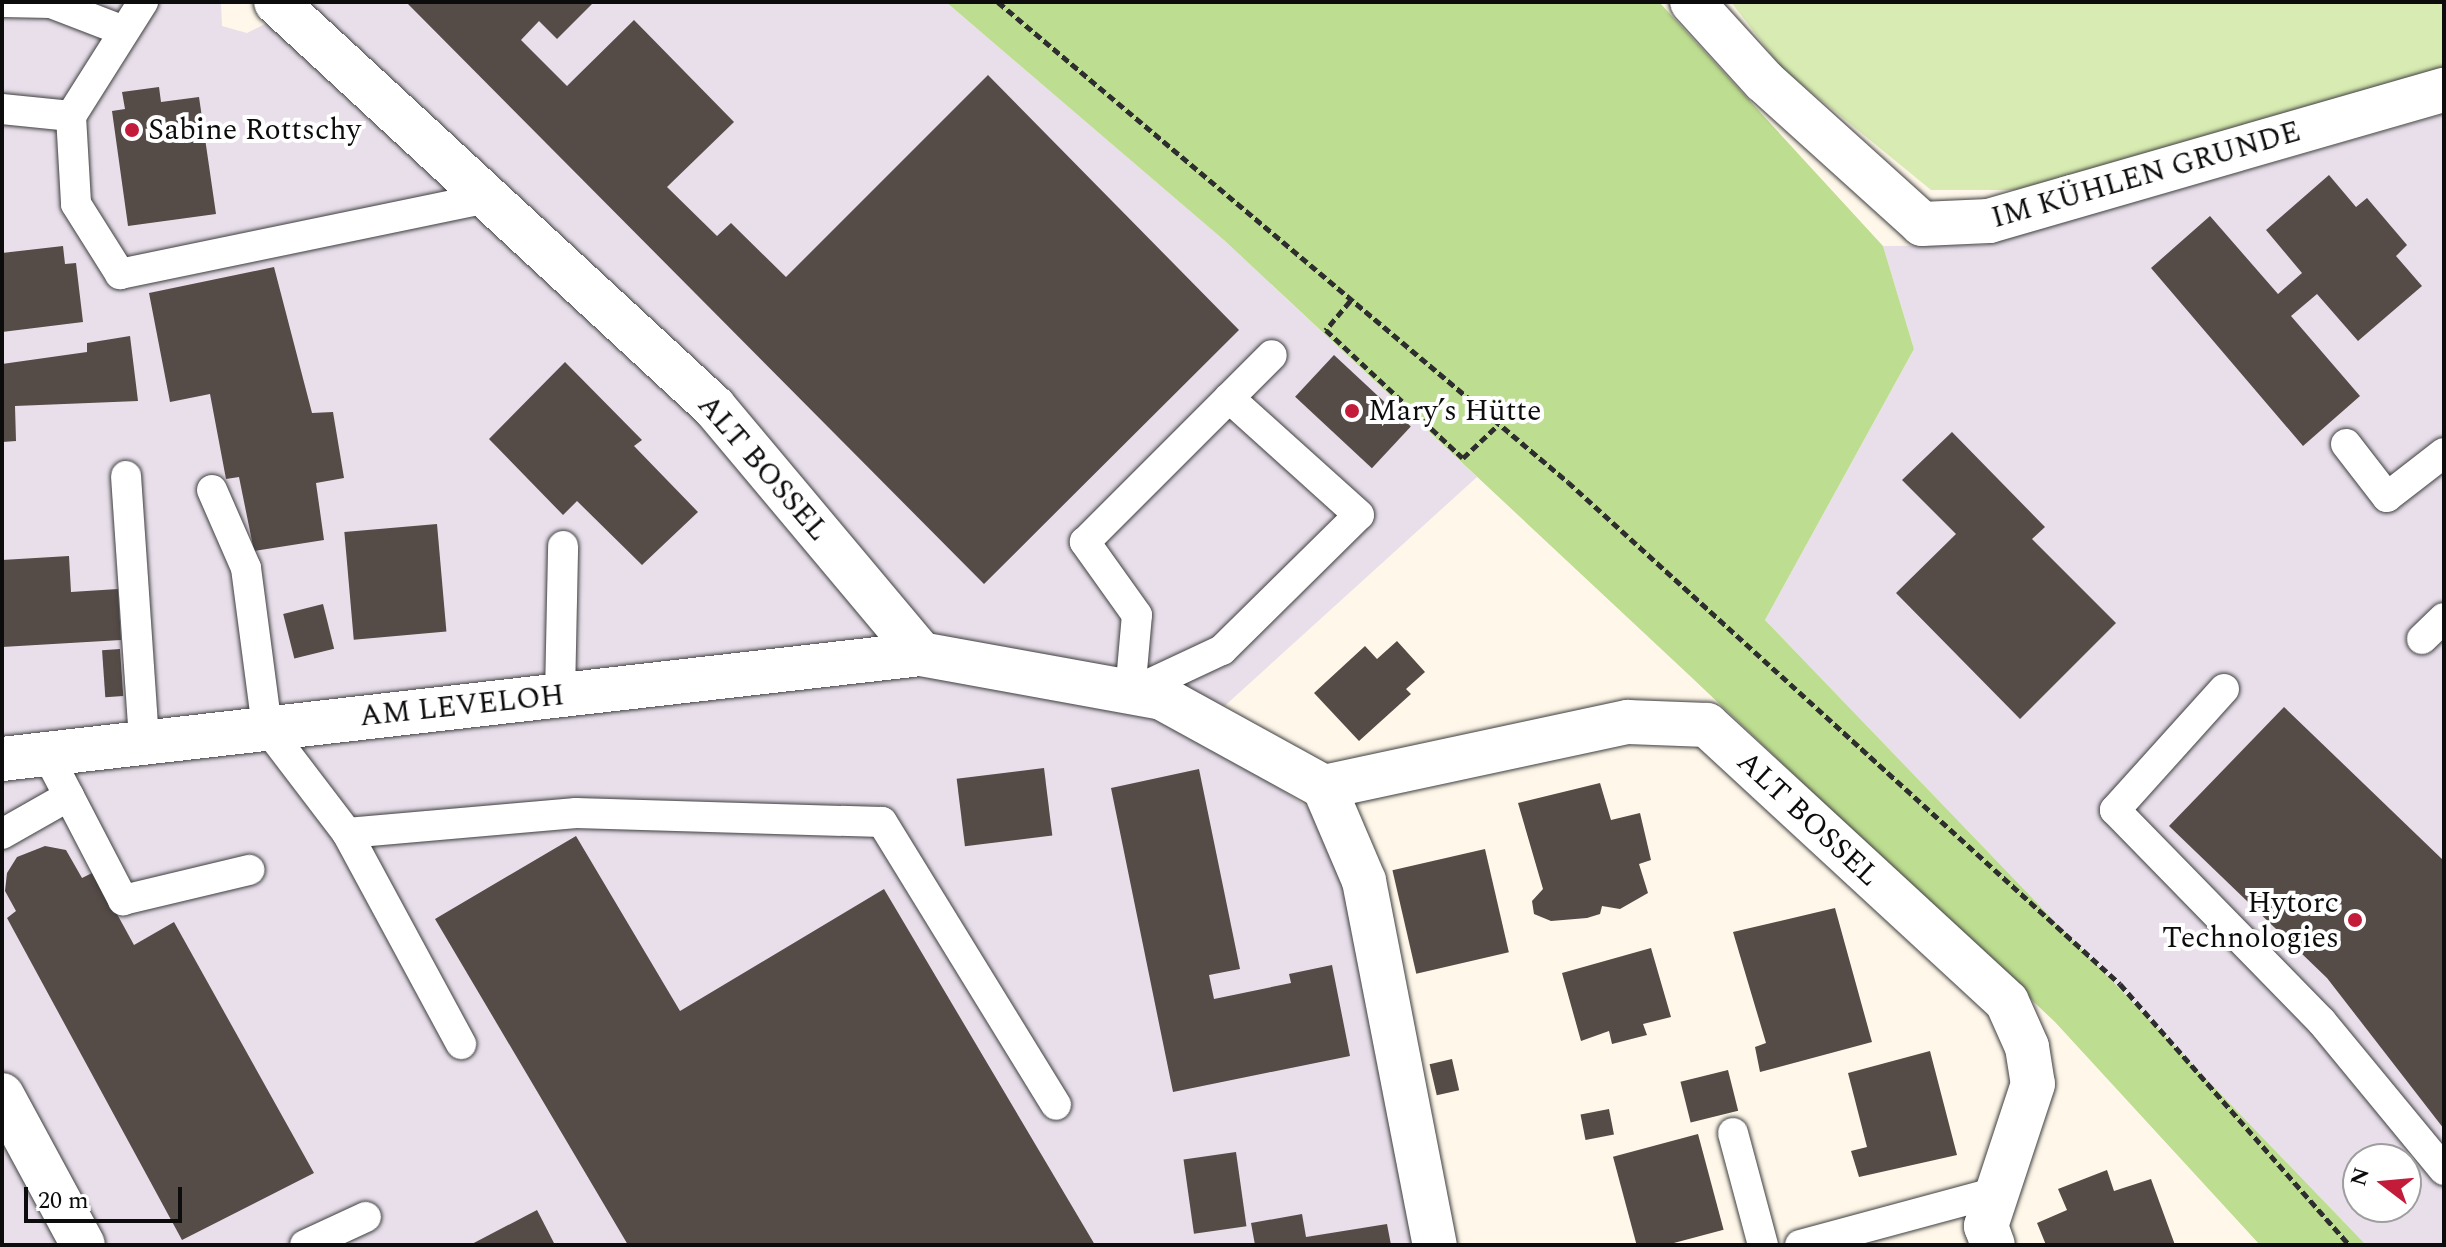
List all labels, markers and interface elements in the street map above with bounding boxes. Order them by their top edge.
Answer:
place label: Sabine Rottschy [148,112,361,148]
street label: IM KÜHLEN GRUNDE [1987,114,2305,236]
marker: Sabine Rottschy [123,121,141,139]
street label: ALT BOSSEL [690,388,836,548]
place label: Mary’s Hütte [1368,393,1541,429]
marker: Mary’s Hütte [1343,402,1361,420]
street label: AM LEVELOH [358,677,566,735]
street label: ALT BOSSEL [1729,744,1887,894]
place label: Hytorc Technologies [2162,885,2339,956]
marker: Hytorc Technologies [2346,911,2364,929]
north arrow [2342,1143,2422,1223]
text: N [2342,1164,2379,1190]
scale bar [28,1171,186,1221]
text: 20 m [38,1183,89,1219]

